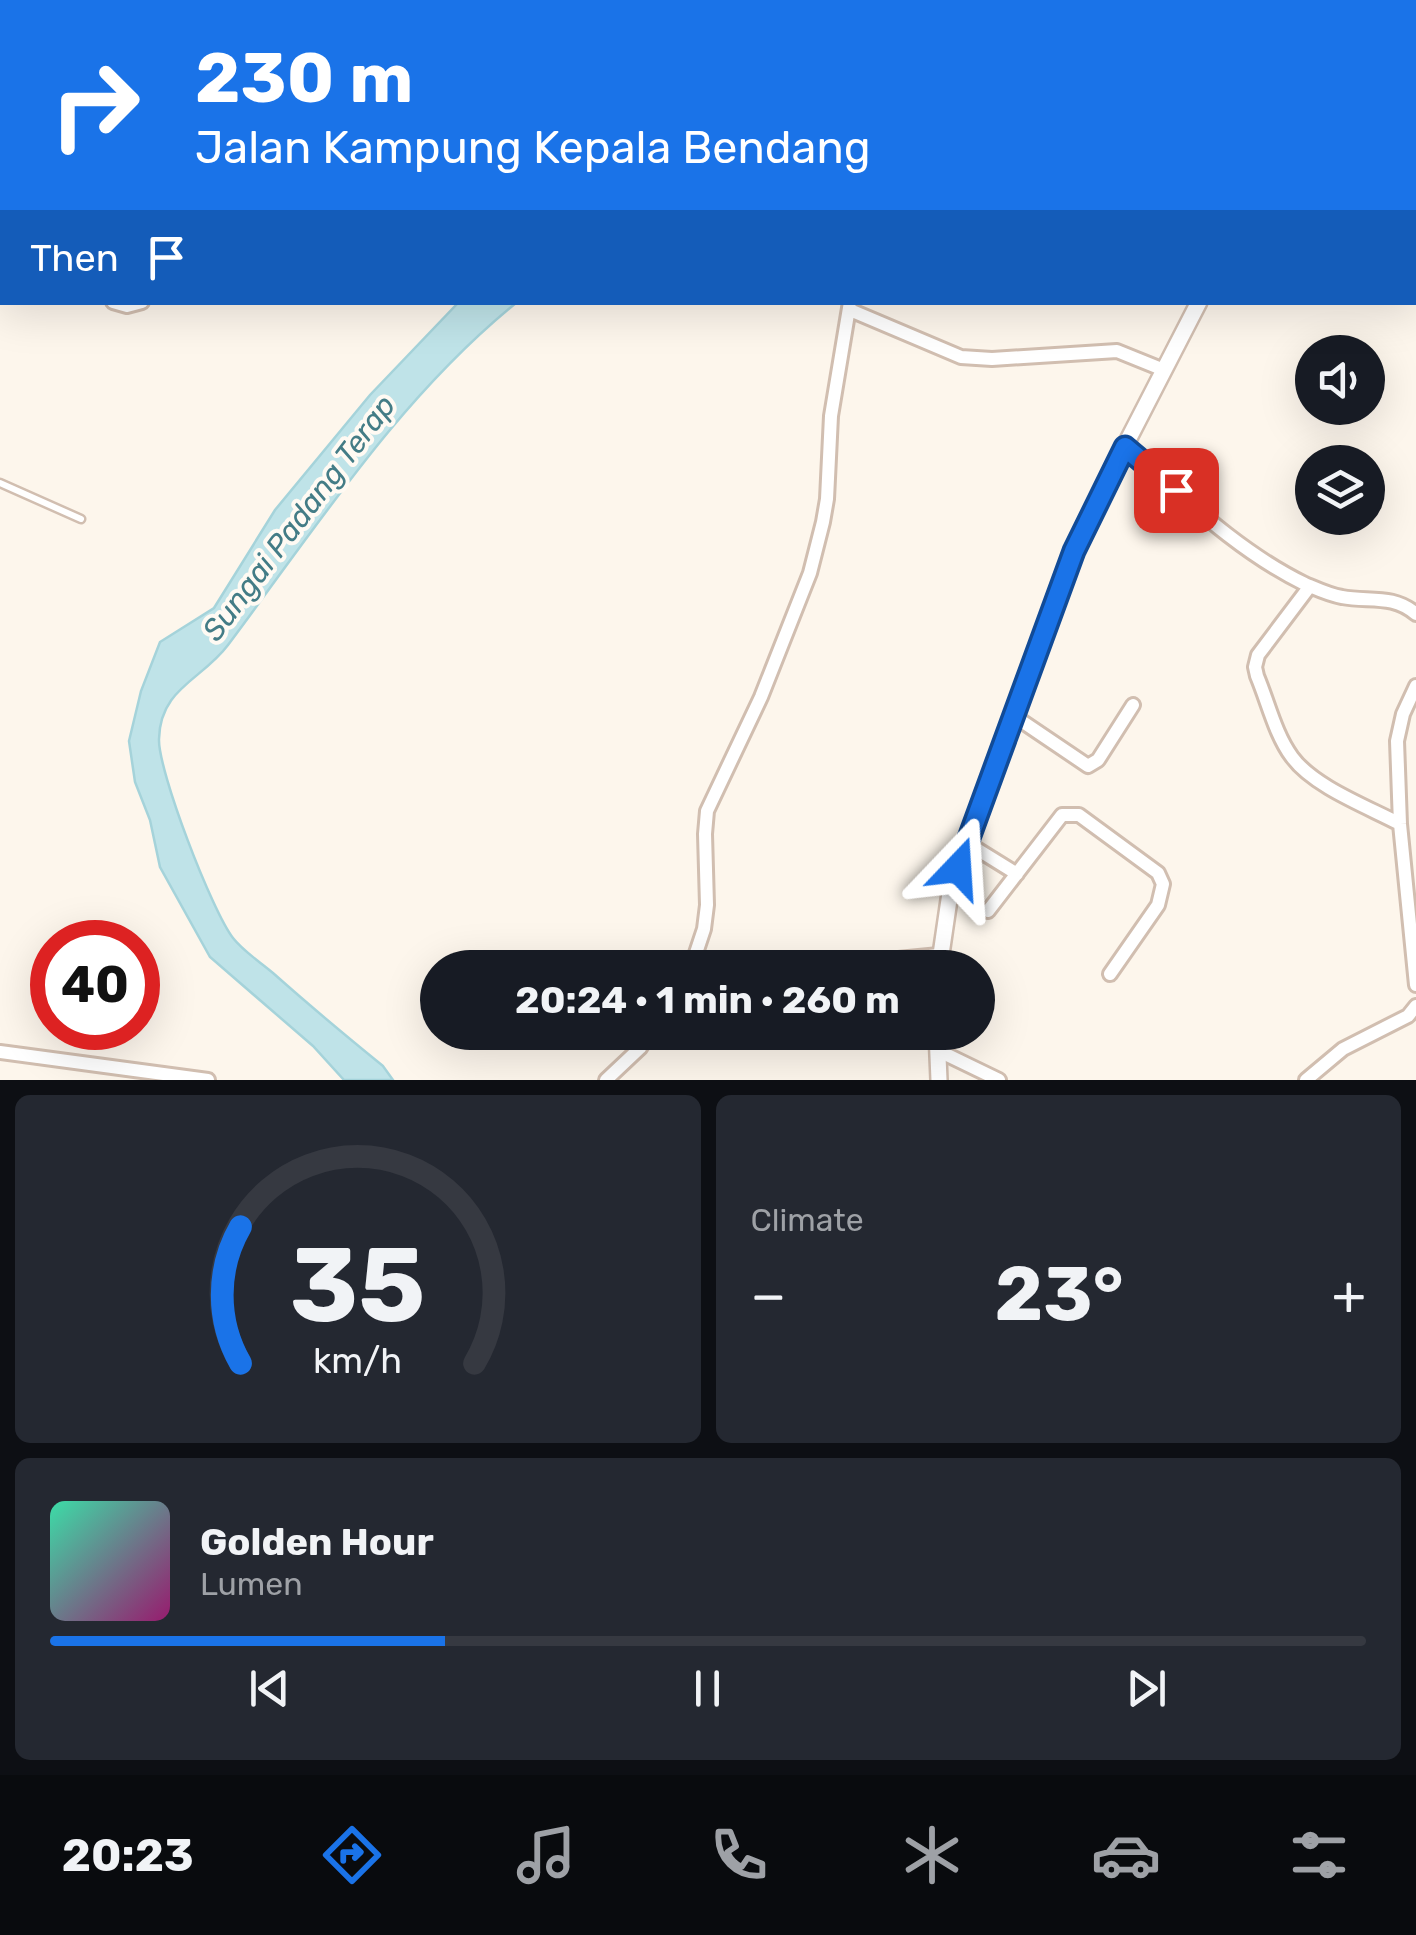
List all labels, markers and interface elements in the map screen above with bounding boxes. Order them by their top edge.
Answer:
text: 230 m [195,37,413,120]
icon: right [30,40,160,170]
text: Jalan Kampung Kepala Bendang [195,121,871,174]
icon: arrive [139,230,194,285]
text: Then [30,235,119,281]
map controls [1295,335,1385,535]
button: sound [1295,335,1385,425]
water label: Sungai Padang Terap [195,388,403,648]
button: layers [1295,445,1385,535]
pin [1134,448,1219,533]
icon: arrive [1149,463,1204,518]
position arrow [906,816,1010,920]
speed limit sign: 40 [30,920,160,1050]
text: 20:24 · 1 min · 260 m [515,977,900,1023]
text: Climate [751,1201,864,1239]
text: 35 [290,1224,426,1347]
text: 23° [994,1250,1124,1339]
text: − [751,1263,786,1328]
text: + [1332,1263,1366,1328]
text: km/h [313,1340,402,1382]
text: Golden Hour [200,1519,434,1565]
text: Lumen [200,1565,303,1603]
icon: previous [242,1661,297,1716]
icon: pause [680,1661,735,1716]
icon: next [1119,1661,1174,1716]
icon: directions [317,1820,387,1890]
icon: music [511,1820,581,1890]
icon: phone [704,1820,774,1890]
icon: climate [897,1820,967,1890]
icon: car [1091,1820,1161,1890]
icon: filters [1284,1820,1354,1890]
text: 20:23 [62,1829,194,1882]

